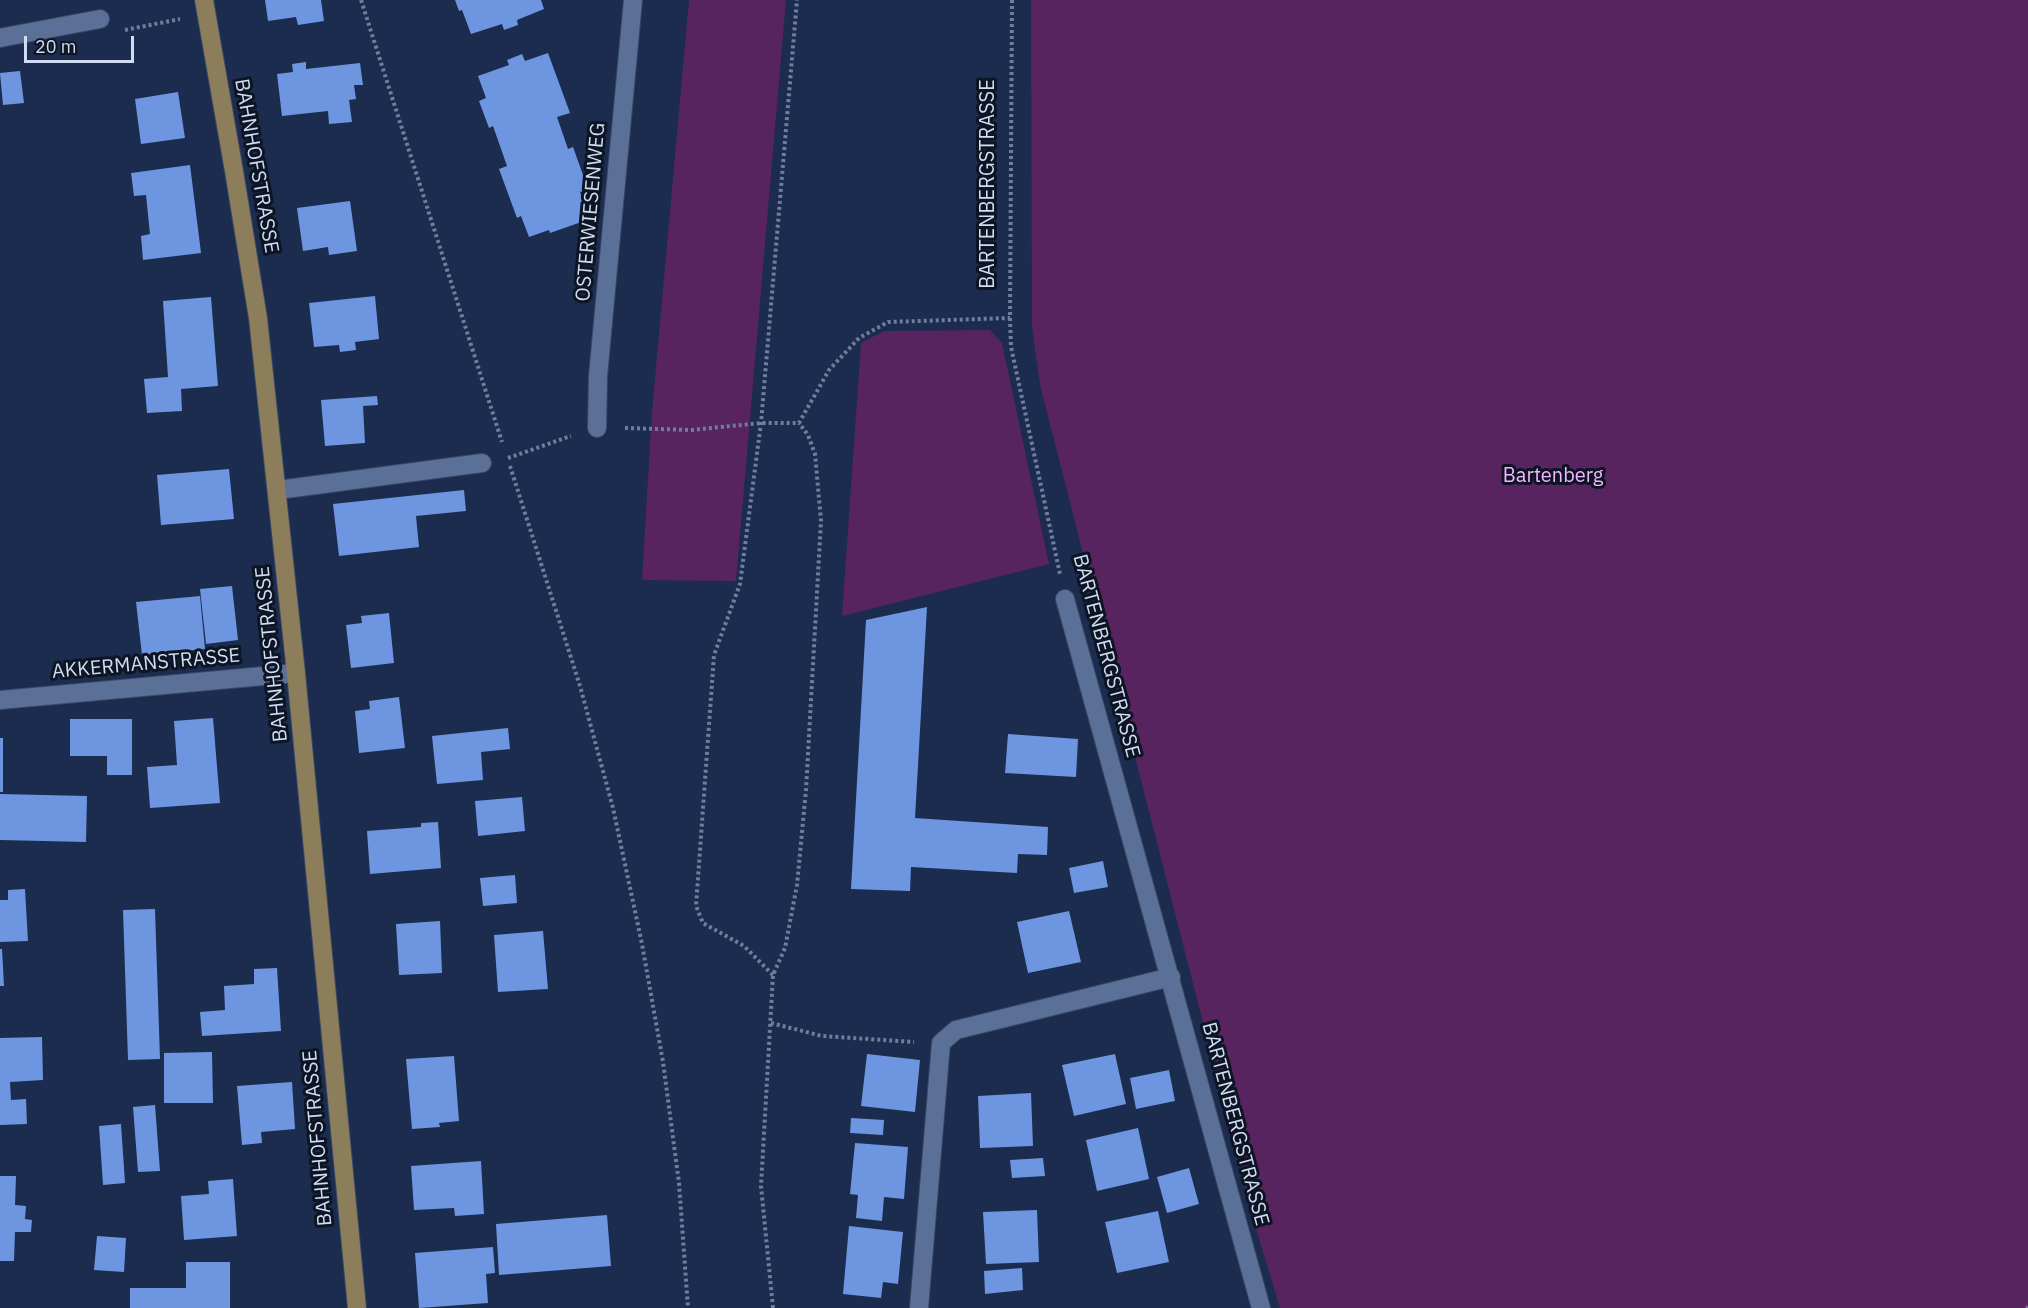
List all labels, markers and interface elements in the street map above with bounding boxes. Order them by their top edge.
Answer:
scale bar [27,24,136,62]
text: 20 m [35,35,77,58]
street label: BAHNHOFSTRASSE [229,77,283,255]
street label: BARTENBERGSTRASSE [976,79,1000,289]
street label: OSTERWIESENWEG [571,122,611,302]
park label: Bartenberg [1503,464,1603,488]
street label: BARTENBERGSTRASSE [1067,552,1145,760]
street label: BAHNHOFSTRASSE [251,565,293,743]
street label: AKKERMANSTRASSE [51,644,241,684]
street label: BARTENBERGSTRASSE [1196,1020,1274,1228]
street label: BAHNHOFSTRASSE [298,1049,338,1227]

